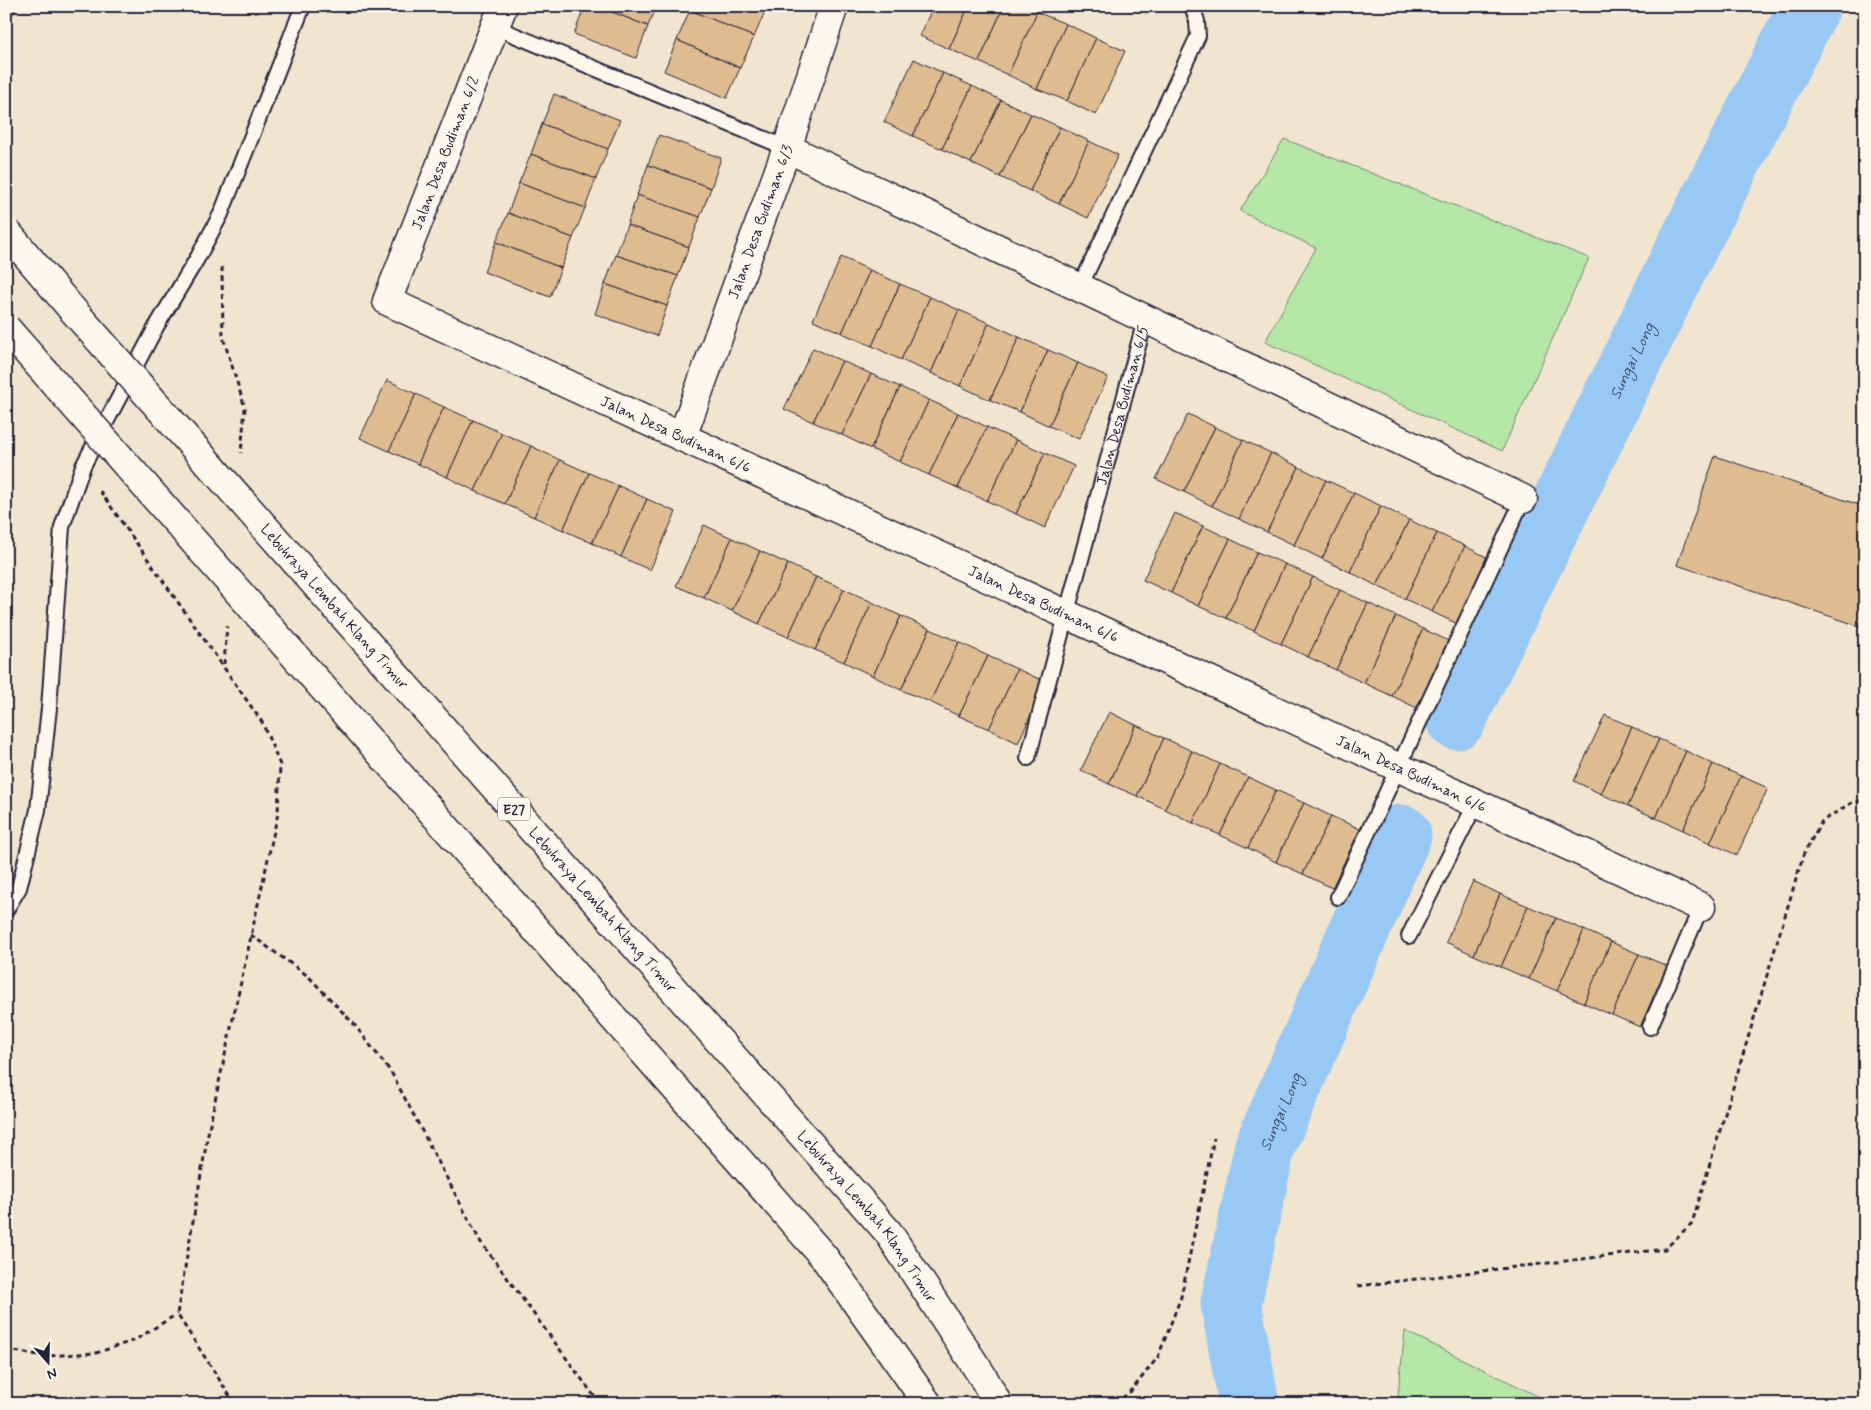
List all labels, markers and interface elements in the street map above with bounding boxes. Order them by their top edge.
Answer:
street label: Jalan Desa Budiman 6/2 [407,74,484,233]
street label: Jalan Desa Budiman 6/3 [724,142,798,302]
water label: Sungai Long [1605,319,1662,403]
street label: Jalan Desa Budiman 6/5 [1092,323,1154,488]
street label: Jalan Desa Budiman 6/6 [597,392,754,479]
street label: Lebuhraya Lembah Klang Timur [255,520,413,694]
street label: Jalan Desa Budiman 6/6 [965,561,1122,648]
street label: Jalan Desa Budiman 6/6 [1332,731,1490,818]
road number: E27 [498,798,530,821]
street label: Lebuhraya Lembah Klang Timur [524,823,681,997]
water label: Sungai Long [1255,1069,1310,1154]
street label: Lebuhraya Lembah Klang Timur [792,1127,941,1307]
north arrow [22,1338,72,1388]
text: N [45,1363,60,1383]

